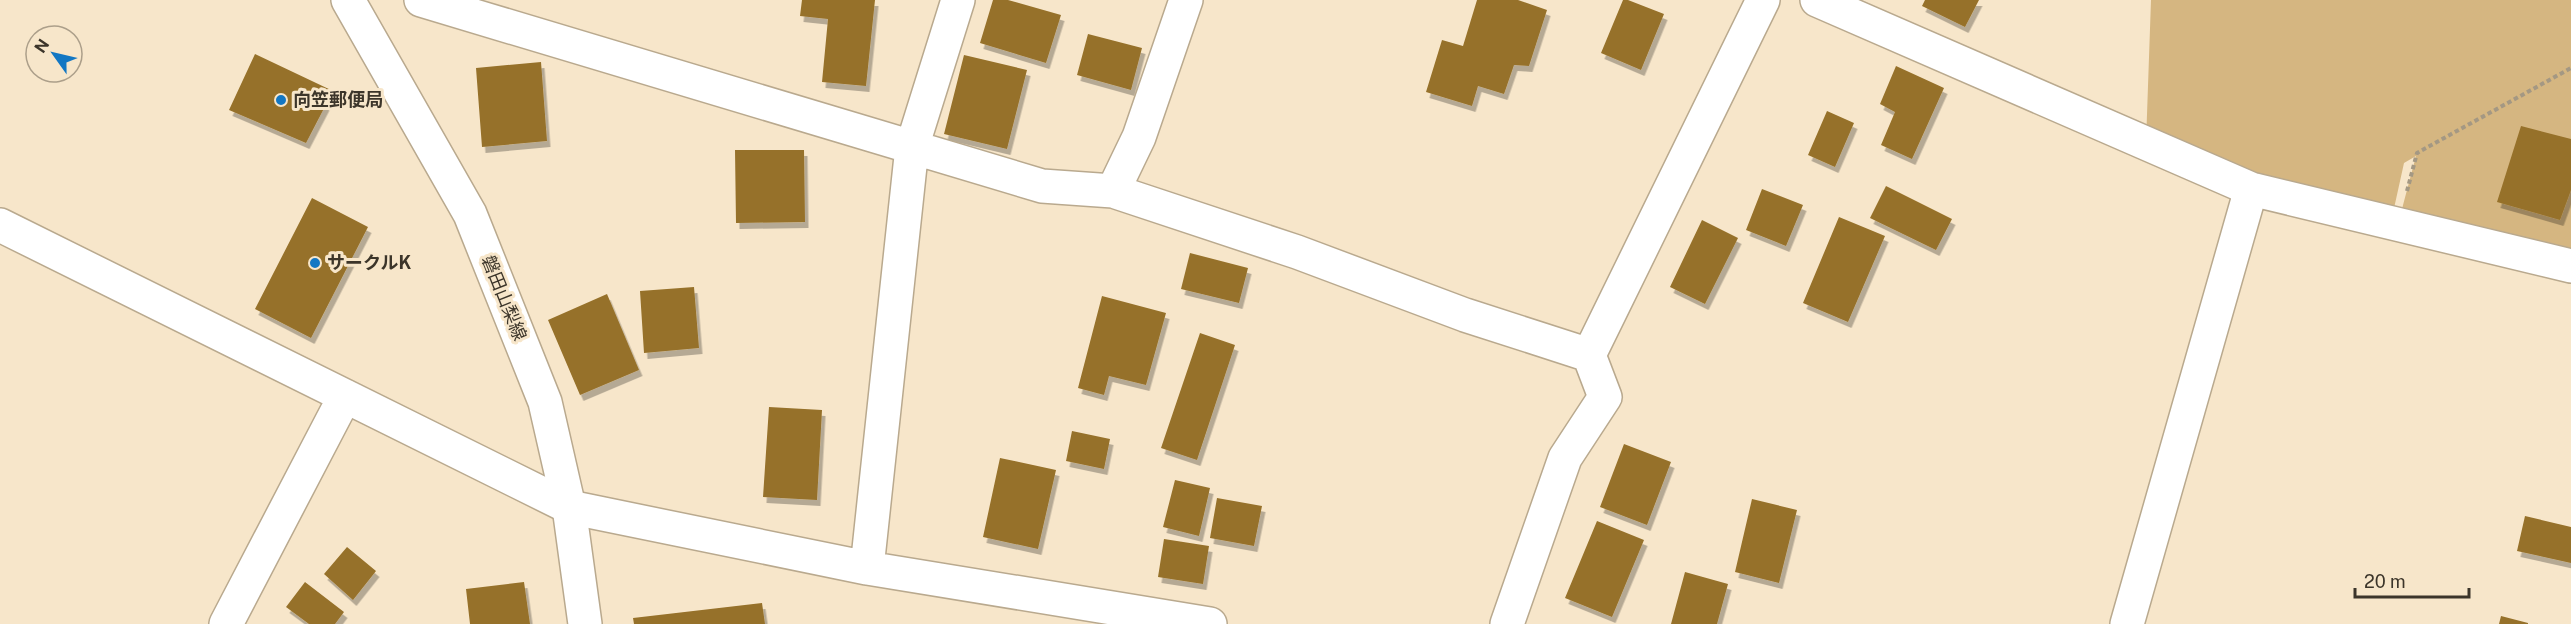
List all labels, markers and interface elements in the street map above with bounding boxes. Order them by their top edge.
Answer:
north arrow [24,24,84,84]
text: N [31,35,53,56]
place label: 向笠郵便局 [293,89,383,110]
marker: 向笠郵便局 [274,93,288,107]
place label: サークルK [327,252,411,273]
street label: 磐田山梨線 [478,252,531,343]
marker: サークルK [308,256,322,270]
scale bar [2355,561,2469,599]
text: 20 m [2364,571,2406,592]

